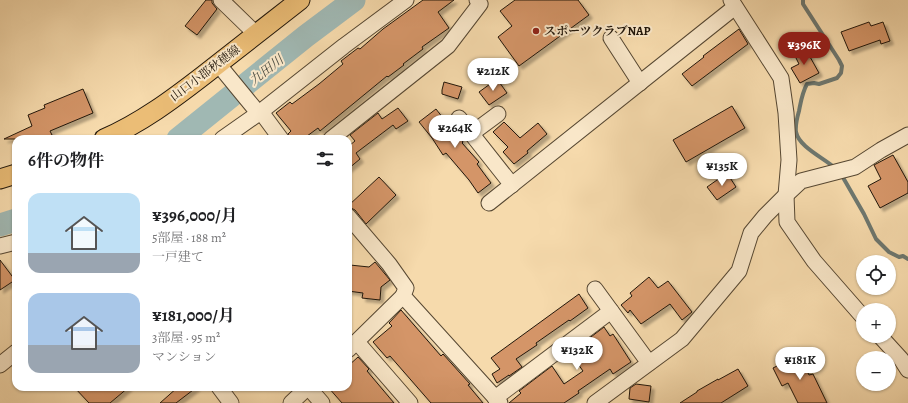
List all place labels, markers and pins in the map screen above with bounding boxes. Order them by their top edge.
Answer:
place label: スポーツクラブNAP [544,23,650,39]
marker: スポーツクラブNAP [531,26,541,36]
pin: ¥396K [776,32,832,66]
pin: ¥212K [465,58,521,92]
pin: ¥264K [427,115,483,149]
pin: ¥135K [694,153,750,187]
pin: ¥132K [549,337,605,371]
pin: ¥181K [772,347,828,381]

